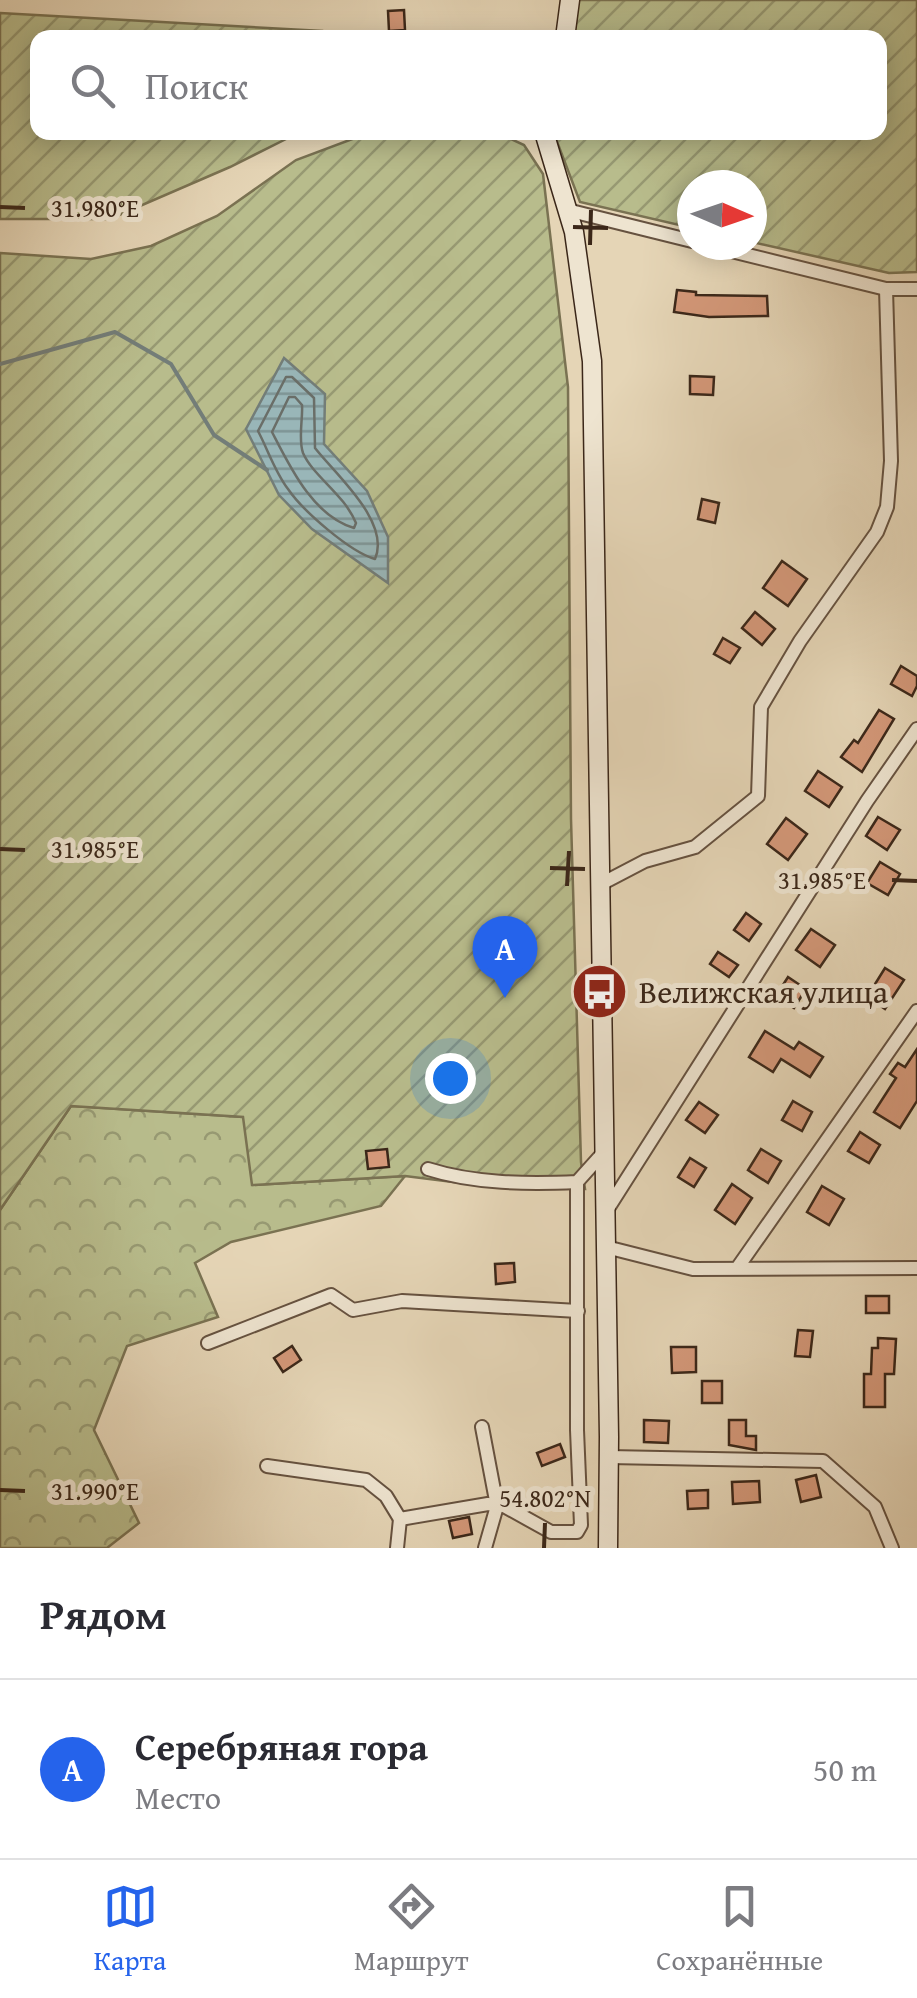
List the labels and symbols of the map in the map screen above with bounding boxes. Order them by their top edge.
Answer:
north arrow [677,170,767,260]
text: 31.980°E [51,190,139,226]
text: 31.985°E [51,831,139,867]
text: 31.985°E [778,862,866,898]
pin: A [472,916,538,998]
bus stop icon: Велижская улица [570,961,630,1021]
place label: Велижская улица [639,968,889,1015]
your location [425,1053,476,1104]
text: 31.990°E [51,1473,139,1509]
text: 54.802°N [499,1480,591,1516]

